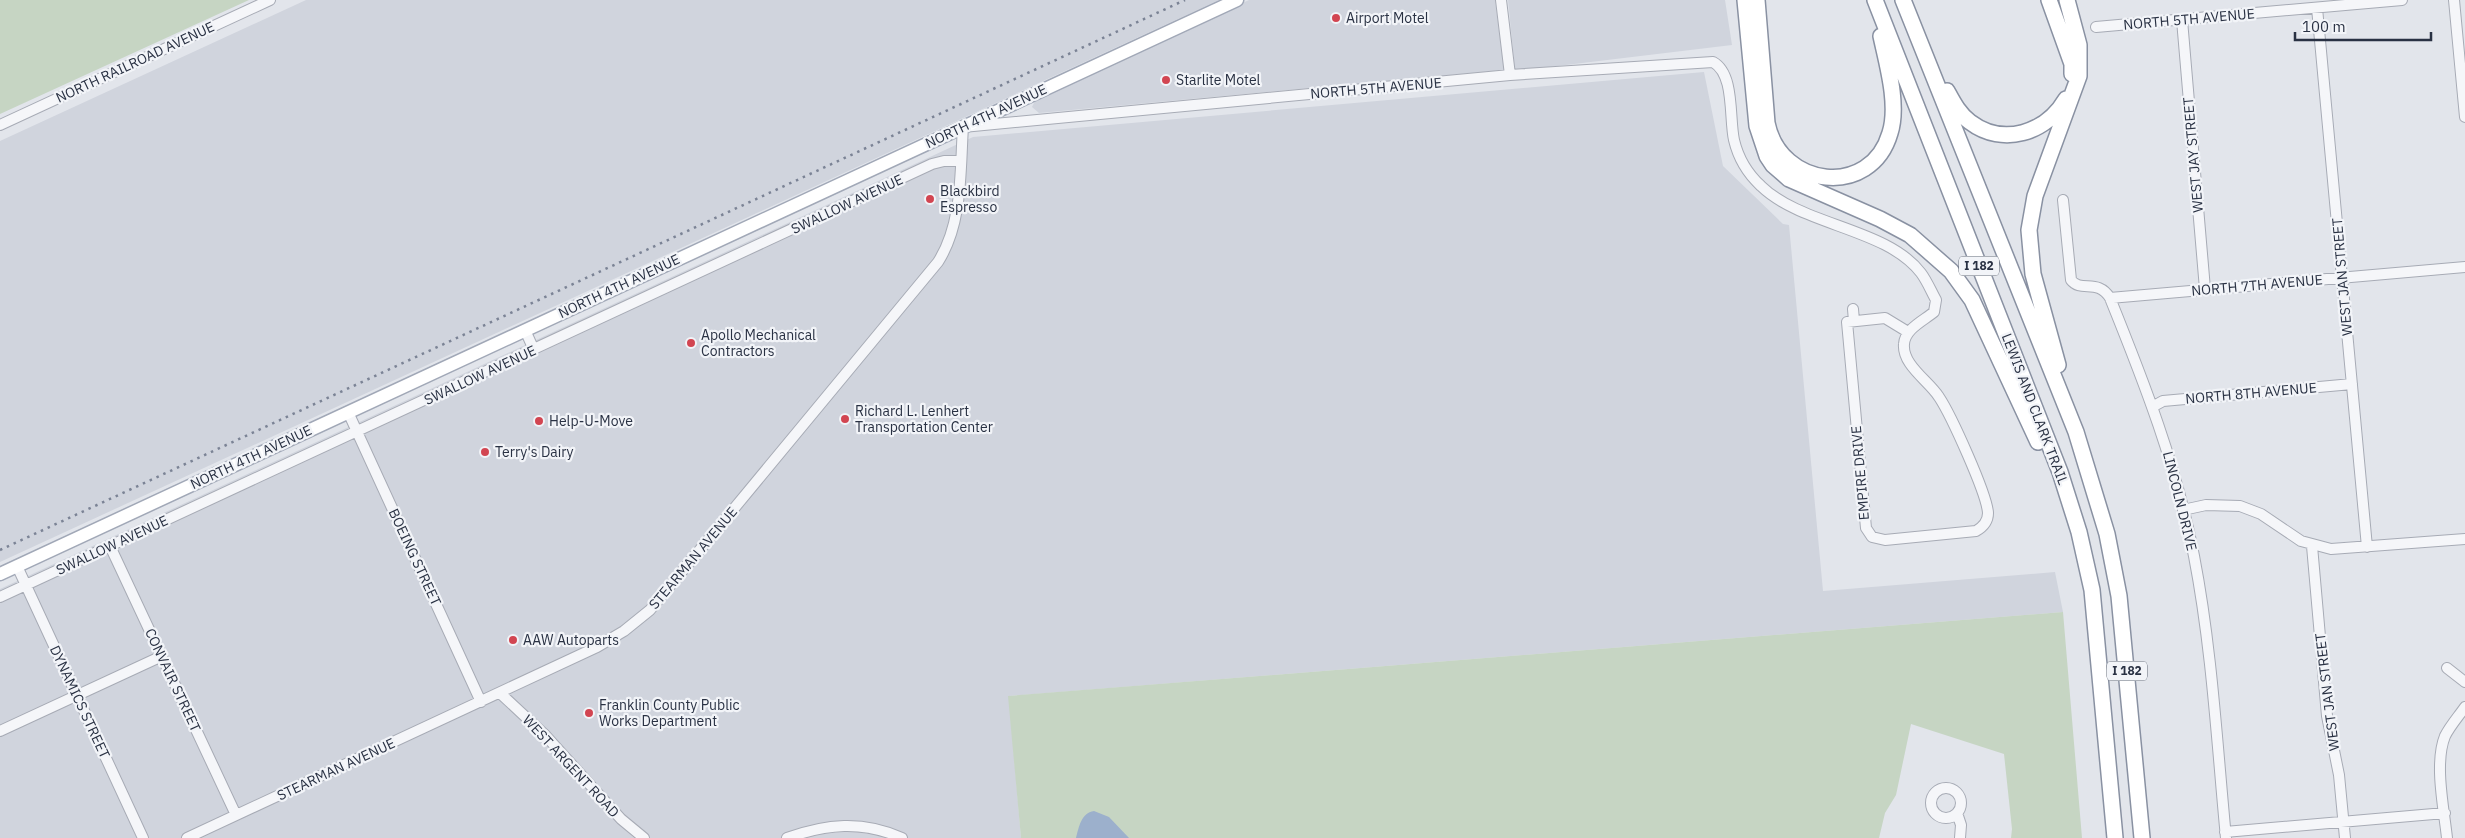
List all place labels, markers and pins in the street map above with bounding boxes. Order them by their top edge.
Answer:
place label: Airport Motel [1346,9,1429,27]
marker: Airport Motel [1330,12,1342,24]
place label: Starlite Motel [1176,71,1261,89]
marker: Starlite Motel [1160,74,1172,86]
place label: Blackbird Espresso [940,182,1000,216]
marker: Blackbird Espresso [924,193,936,205]
place label: Apollo Mechanical Contractors [701,326,816,360]
marker: Apollo Mechanical Contractors [685,337,697,349]
place label: Richard L. Lenhert Transportation Center [855,402,993,436]
place label: Help-U-Move [549,412,633,430]
marker: Richard L. Lenhert Transportation Center [839,413,851,425]
marker: Help-U-Move [533,415,545,427]
place label: Terry's Dairy [495,443,574,461]
marker: Terry's Dairy [479,446,491,458]
place label: AAW Autoparts [523,631,619,649]
marker: AAW Autoparts [507,634,519,646]
place label: Franklin County Public Works Department [599,696,740,730]
marker: Franklin County Public Works Department [583,707,595,719]

